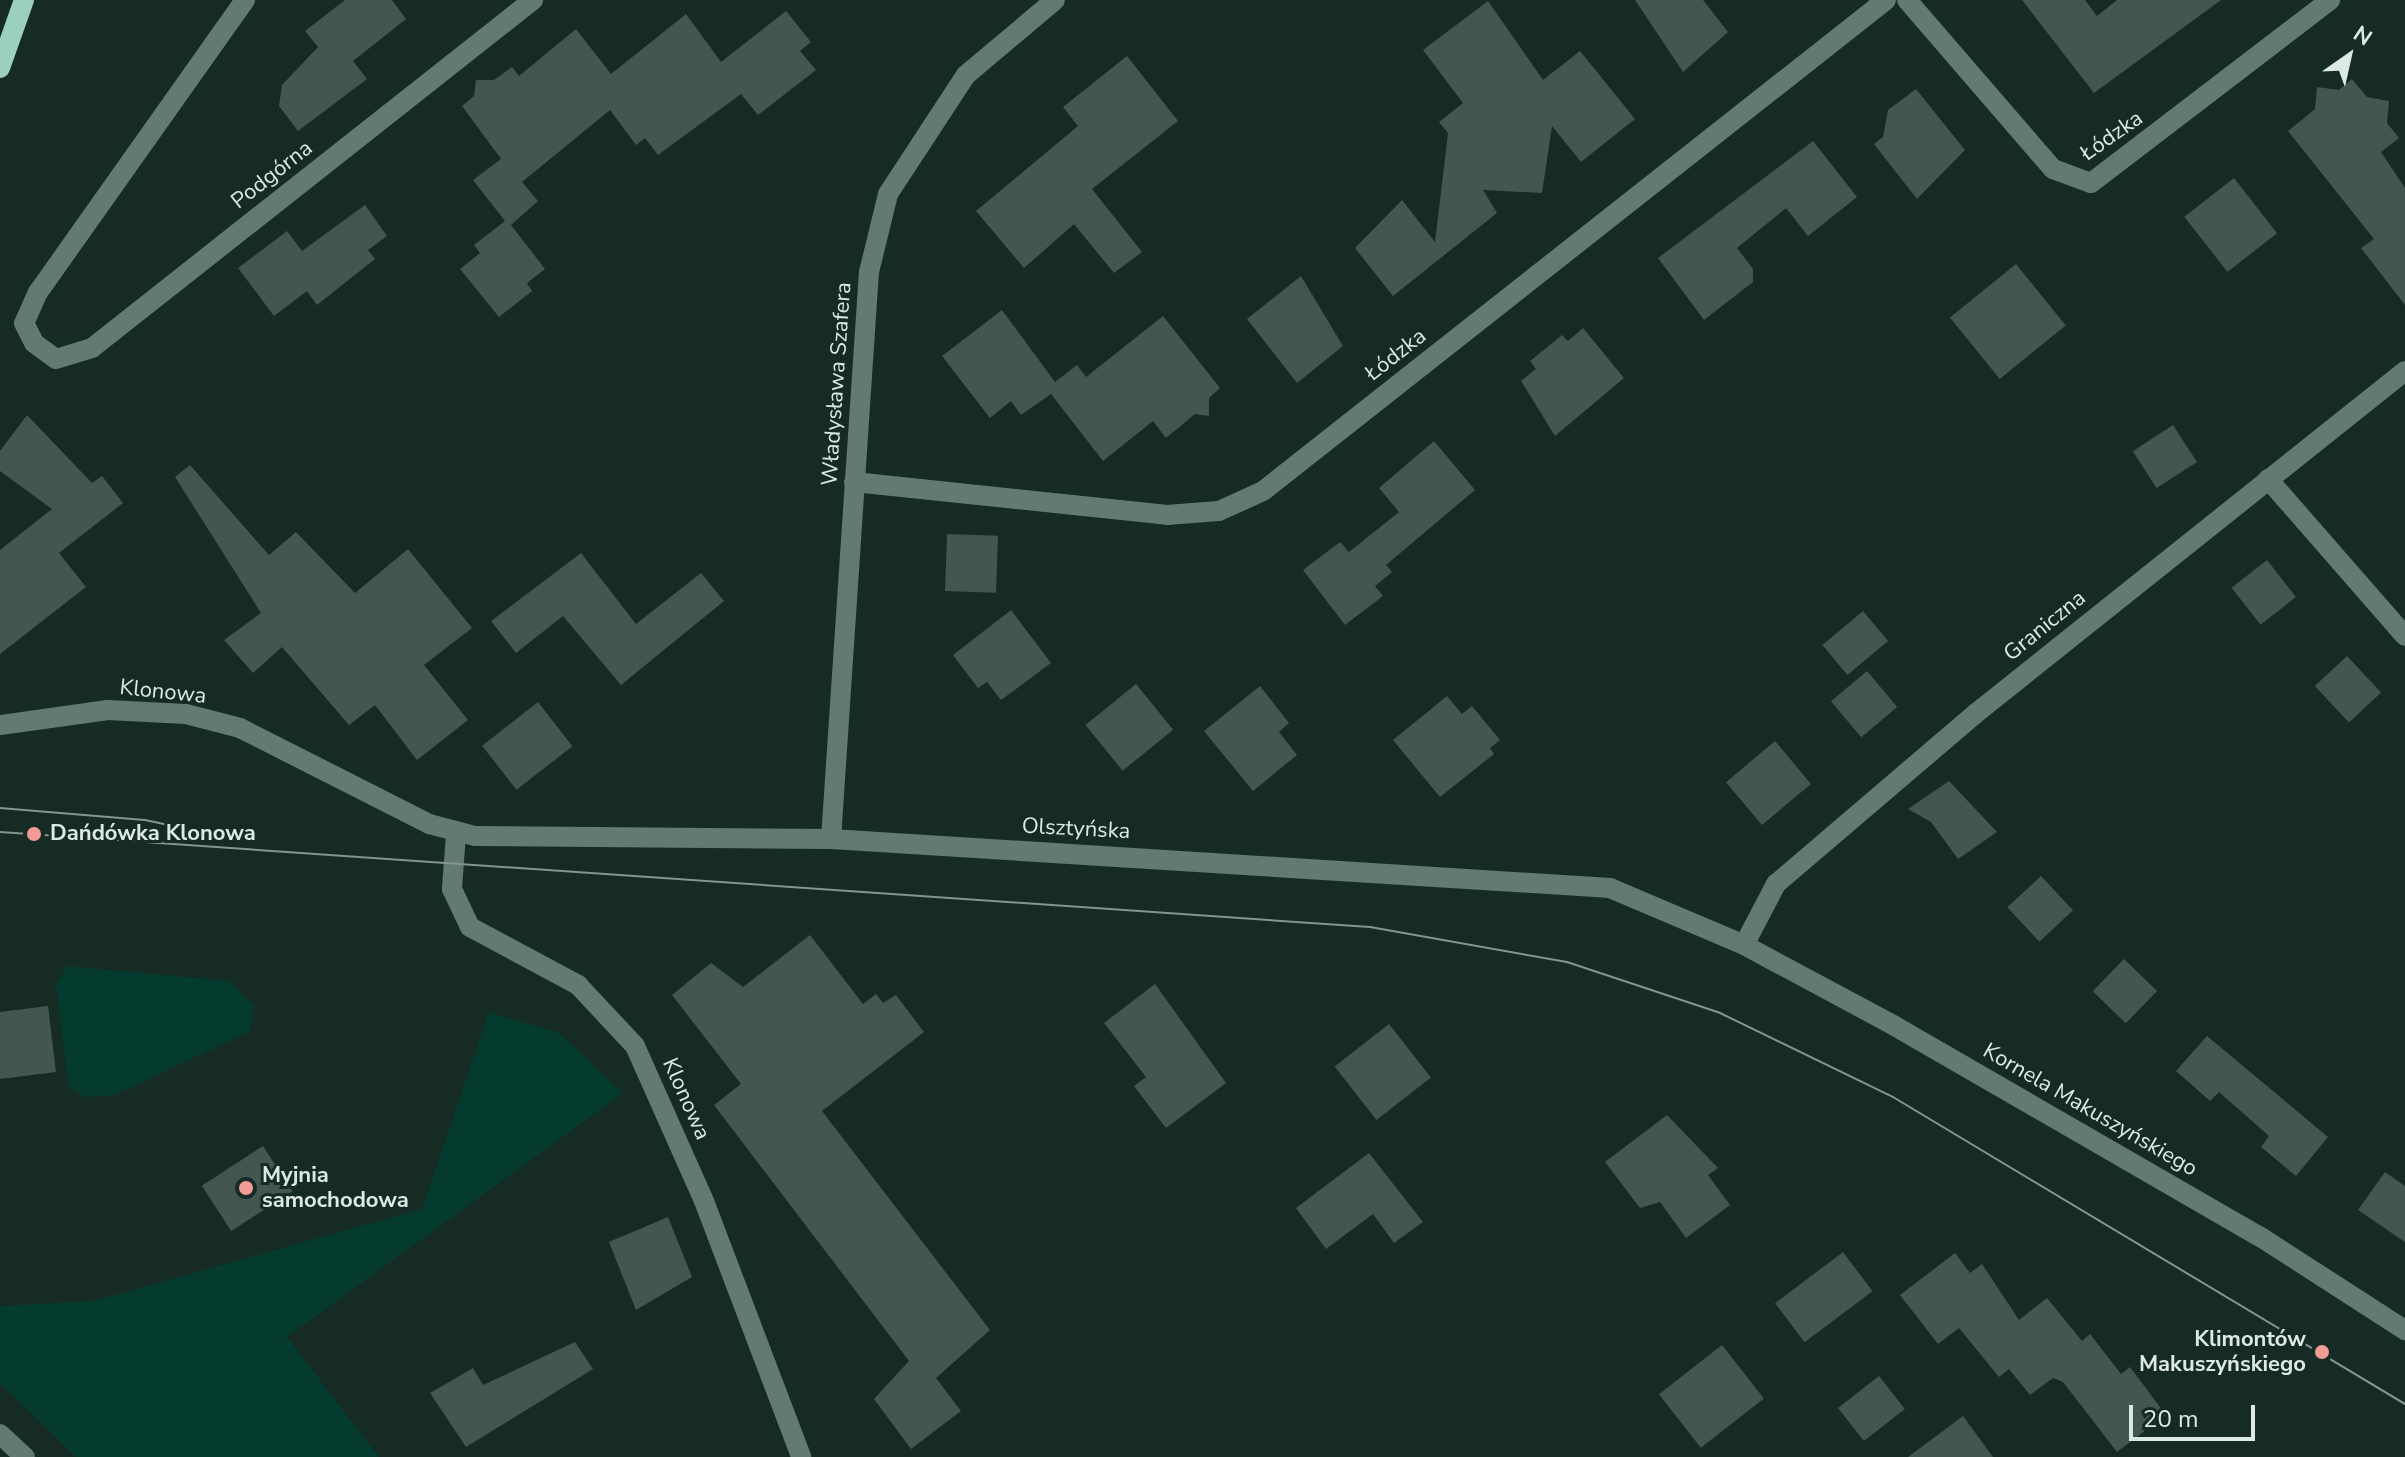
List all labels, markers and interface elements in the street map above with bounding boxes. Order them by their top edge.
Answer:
north arrow [2309,16,2389,96]
text: N [2347,19,2378,53]
street label: Łódzka [2076,105,2148,167]
street label: Podgórna [226,135,318,215]
street label: Władysława Szafera [817,281,857,487]
street label: Łódzka [1360,323,1432,387]
street label: Graniczna [1999,585,2091,667]
street label: Klonowa [118,674,208,710]
street label: Olsztyńska [1021,813,1131,845]
place label: Dańdówka Klonowa [50,821,256,847]
marker: Dańdówka Klonowa [25,825,43,843]
street label: Kornela Makuszyńskiego [1978,1038,2202,1182]
street label: Klonowa [656,1054,716,1144]
place label: Myjnia samochodowa [262,1162,409,1214]
marker: Myjnia samochodowa [237,1179,255,1197]
place label: Klimontów Makuszyńskiego [2139,1326,2306,1378]
marker: Klimontów Makuszyńskiego [2313,1343,2331,1361]
scale bar [2133,1389,2259,1439]
text: 20 m [2143,1403,2199,1435]

